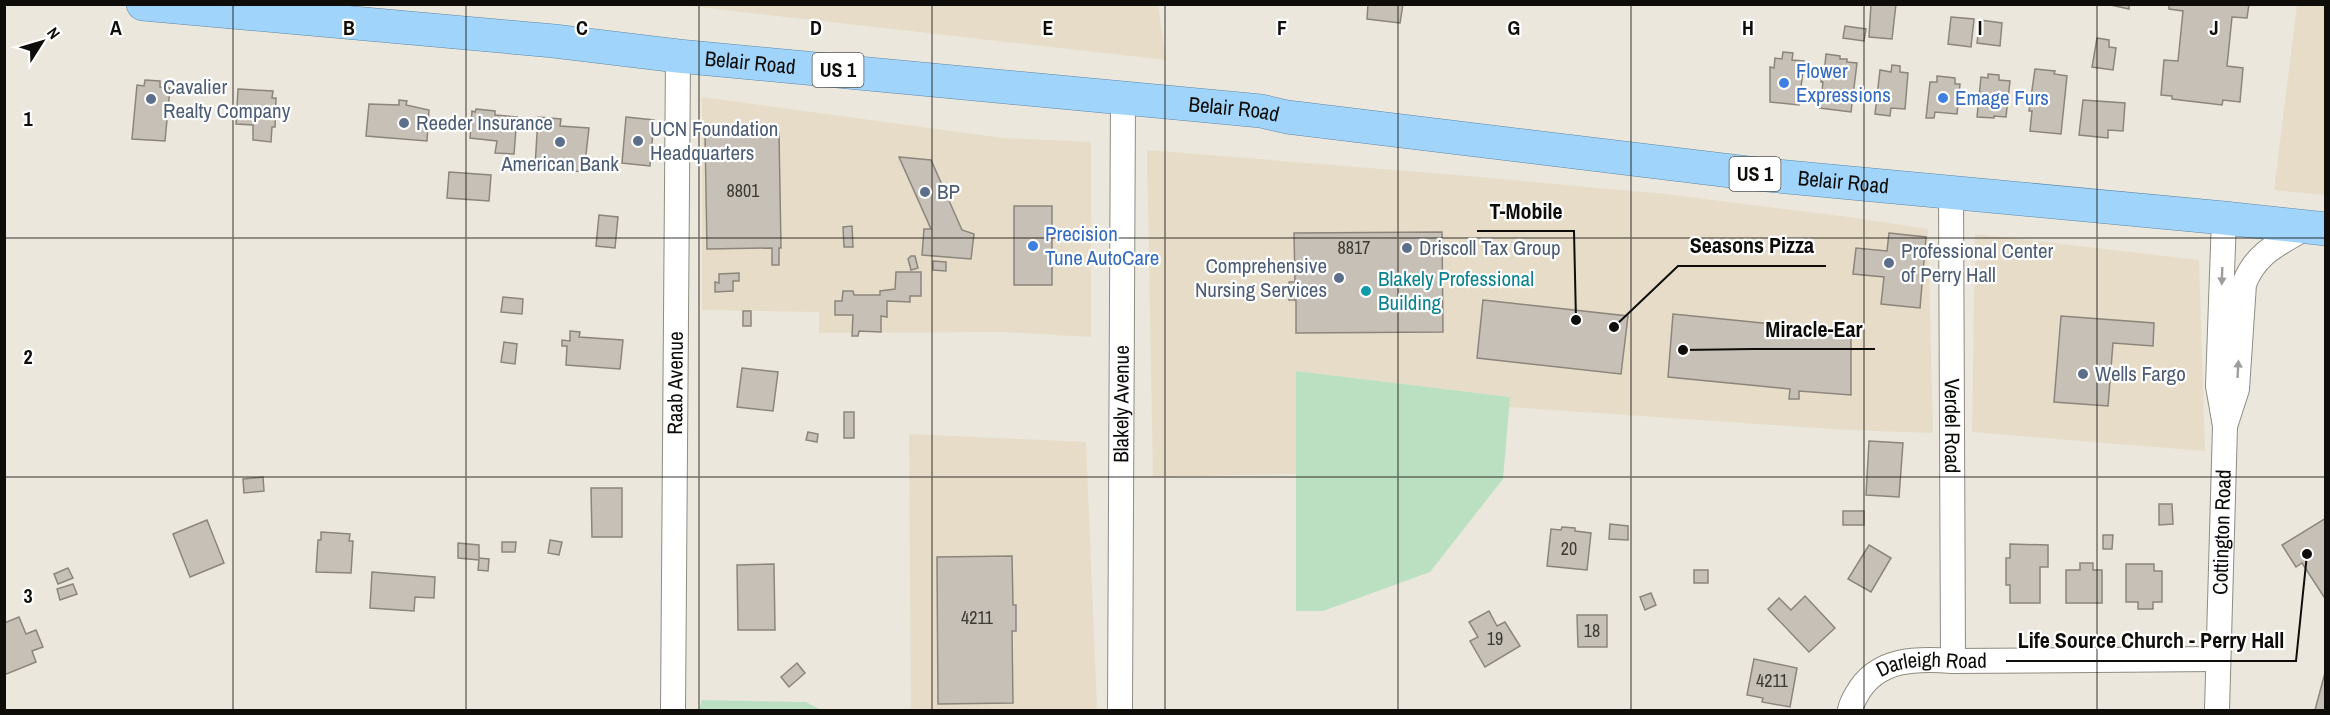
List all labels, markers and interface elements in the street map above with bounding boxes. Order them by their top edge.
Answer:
north arrow [12,12,72,72]
text: A [110,14,122,41]
text: B [343,14,355,41]
text: C [576,14,588,41]
text: D [810,14,822,41]
text: E [1043,14,1054,41]
text: F [1277,14,1287,41]
text: G [1508,14,1520,41]
text: H [1742,14,1754,41]
text: I [1978,14,1982,41]
text: J [2209,14,2219,41]
text: N [42,23,66,43]
street label: Belair Road [704,44,797,81]
road number: US 1 [812,53,864,87]
place label: Flower Expressions [1796,56,1891,109]
place label: Cavalier Realty Company [163,72,291,125]
marker: Flower Expressions [1777,76,1791,90]
place label: Emage Furs [1955,83,2049,112]
street label: Belair Road [1187,89,1282,129]
marker: Emage Furs [1936,91,1950,105]
marker: Cavalier Realty Company [144,92,158,106]
text: 1 [23,105,33,132]
place label: Reeder Insurance [416,108,553,137]
place label: UCN Foundation Headquarters [650,114,778,167]
marker: Reeder Insurance [397,116,411,130]
marker: UCN Foundation Headquarters [631,134,645,148]
marker: American Bank [553,135,567,149]
place label: American Bank [500,149,619,178]
road number: US 1 [1730,157,1780,191]
street label: Belair Road [1797,163,1890,200]
place label: BP [937,177,960,206]
house number: 8801 [727,178,760,203]
marker: BP [918,185,932,199]
callout: T-Mobile [1477,191,1574,231]
text: T-Mobile [1489,196,1563,226]
place label: Precision Tune AutoCare [1045,219,1159,272]
callout: Seasons Pizza [1678,226,1826,266]
text: Seasons Pizza [1690,230,1814,260]
place label: Driscoll Tax Group [1419,233,1561,262]
house number: 8817 [1338,235,1370,260]
place label: Professional Center of Perry Hall [1901,236,2053,289]
marker: Precision Tune AutoCare [1026,239,1040,253]
marker: Driscoll Tax Group [1400,241,1414,255]
place label: Comprehensive Nursing Services [1195,251,1327,304]
marker: Professional Center of Perry Hall [1882,256,1896,270]
place label: Blakely Professional Building [1378,264,1534,317]
one-way arrow [2217,267,2227,286]
marker: Comprehensive Nursing Services [1332,271,1346,285]
marker: Blakely Professional Building [1359,284,1373,298]
callout: Miracle-Ear [1753,309,1875,349]
text: Miracle-Ear [1765,314,1863,344]
street label: Raab Avenue [660,331,690,435]
text: 2 [23,343,33,370]
street label: Blakely Avenue [1106,345,1136,463]
place label: Wells Fargo [2095,359,2186,388]
one-way arrow [2234,359,2243,378]
marker: Wells Fargo [2076,367,2090,381]
street label: Verdel Road [1938,379,1967,473]
street label: Cottington Road [2205,469,2238,595]
house number: 20 [1561,536,1577,561]
text: 3 [23,582,33,609]
house number: 4211 [961,605,994,630]
house number: 18 [1584,618,1600,643]
callout: Life Source Church - Perry Hall [2006,621,2296,661]
text: Life Source Church - Perry Hall [2018,625,2284,655]
house number: 19 [1487,626,1503,651]
street label: Darleigh Road [1871,645,1987,684]
house number: 4211 [1756,668,1789,693]

